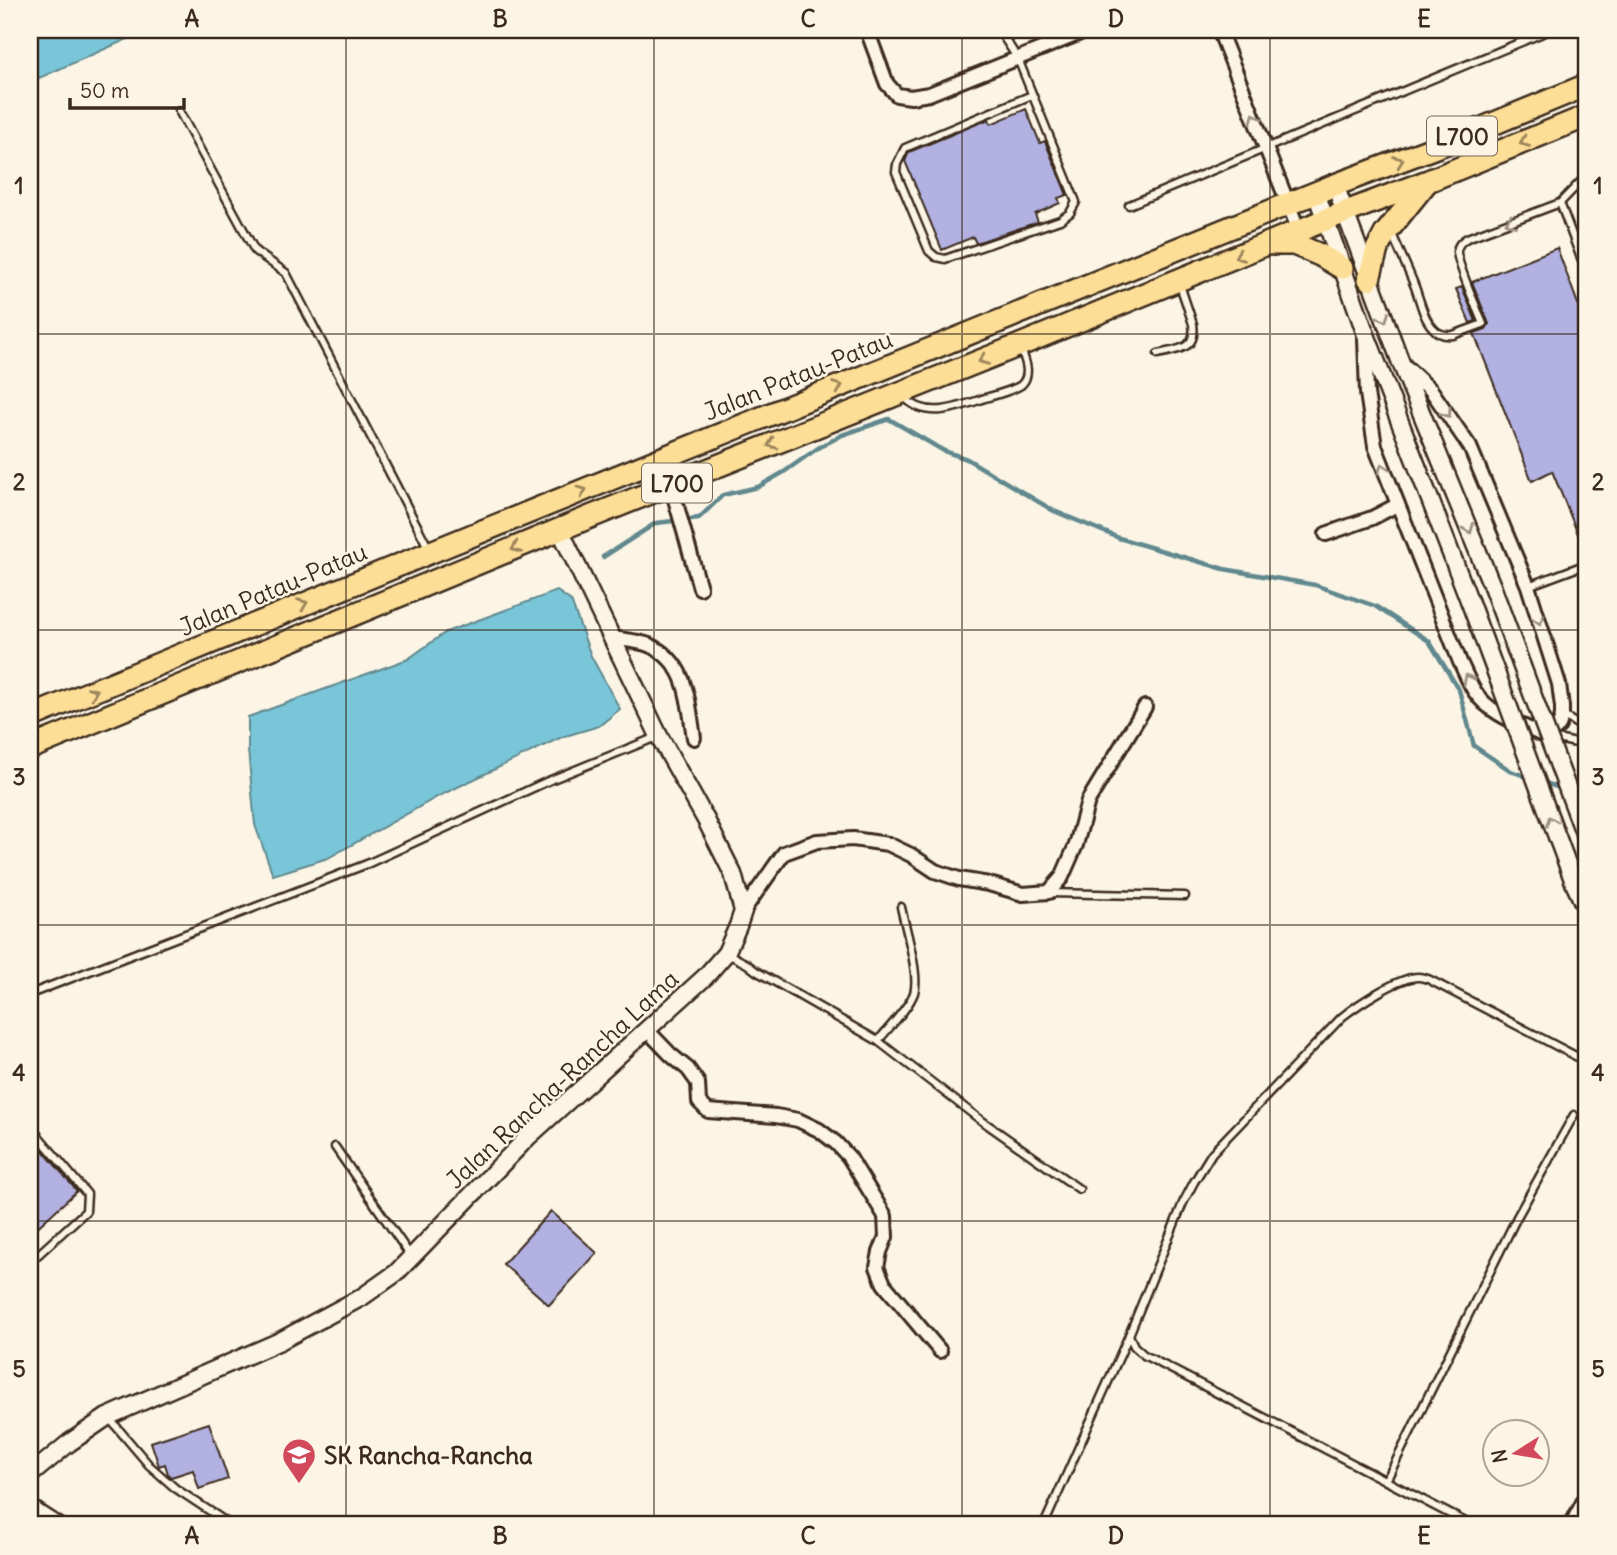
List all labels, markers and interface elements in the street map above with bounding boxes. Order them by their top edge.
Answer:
text: A [185,4,200,33]
text: B [492,4,508,33]
text: C [800,4,816,33]
text: D [1108,4,1124,33]
text: E [1417,4,1431,33]
scale bar [70,66,184,110]
text: 50 m [80,77,129,104]
one-way arrow [1249,112,1263,124]
road number: L700 [1427,116,1497,155]
one-way arrow [1519,134,1531,148]
one-way arrow [1393,155,1405,169]
text: 1 [14,171,24,200]
text: 1 [1593,171,1603,200]
one-way arrow [1504,214,1516,228]
one-way arrow [1234,247,1246,261]
one-way arrow [1376,312,1390,324]
street label: Jalan Patau-Patau [699,323,897,427]
one-way arrow [978,351,990,365]
one-way arrow [831,381,843,395]
one-way arrow [1439,405,1452,418]
one-way arrow [767,436,779,450]
one-way arrow [1377,462,1391,474]
road number: L700 [642,463,712,503]
text: 2 [13,467,26,496]
text: 2 [1592,467,1605,496]
one-way arrow [575,485,587,499]
one-way arrow [1460,523,1474,535]
street label: Jalan Patau-Patau [175,536,371,642]
one-way arrow [510,539,522,553]
one-way arrow [296,599,308,613]
one-way arrow [1530,614,1545,626]
one-way arrow [1463,673,1477,686]
one-way arrow [86,686,98,700]
text: 3 [12,762,26,791]
text: 3 [1591,762,1605,791]
one-way arrow [1546,816,1560,828]
street label: Jalan Rancha-Rancha Lama [440,964,684,1194]
text: 4 [12,1058,26,1087]
text: 4 [1591,1058,1605,1087]
text: 5 [12,1354,26,1383]
text: 5 [1591,1354,1605,1383]
north arrow [1480,1418,1550,1488]
school or university icon: SK Rancha-Rancha [280,1436,318,1485]
place label: SK Rancha-Rancha [324,1440,533,1470]
text: N [1486,1448,1512,1465]
text: A [185,1521,200,1550]
text: B [492,1521,508,1550]
text: C [800,1521,816,1550]
text: D [1108,1521,1124,1550]
text: E [1417,1521,1431,1550]

